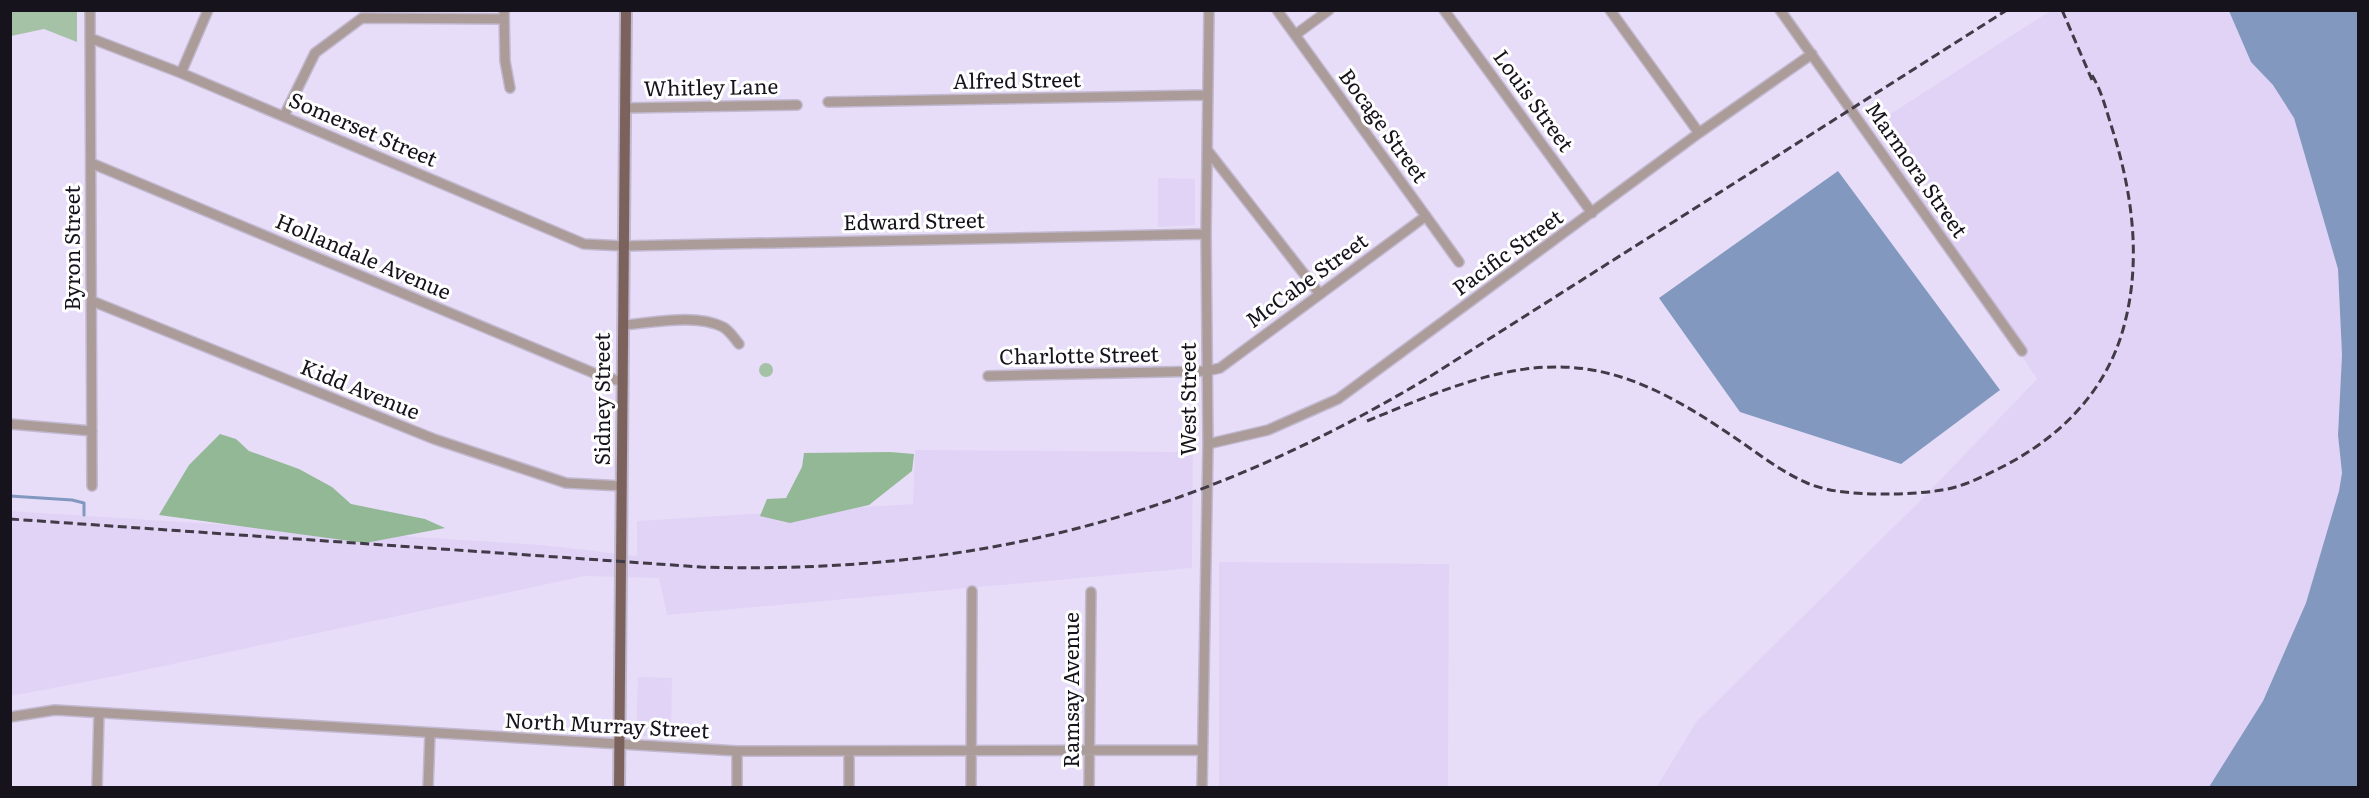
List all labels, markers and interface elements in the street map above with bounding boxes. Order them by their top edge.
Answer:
street label: Louis Street [1487,42,1583,157]
street label: Bocage Street [1333,61,1437,188]
street label: Alfred Street [953,62,1082,95]
street label: Whitley Lane [643,69,779,102]
street label: Somerset Street [285,82,443,173]
street label: Marmora Street [1860,94,1977,243]
street label: Byron Street [55,185,86,311]
street label: Pacific Street [1445,200,1568,302]
street label: Edward Street [843,203,986,236]
street label: Hollandale Avenue [271,204,457,306]
street label: McCabe Street [1238,224,1373,334]
street label: Sidney Street [585,332,616,466]
street label: Charlotte Street [999,337,1160,370]
street label: West Street [1171,342,1202,456]
street label: Kidd Avenue [297,350,425,426]
street label: Ramsay Avenue [1054,612,1085,768]
street label: North Murray Street [504,703,711,744]

